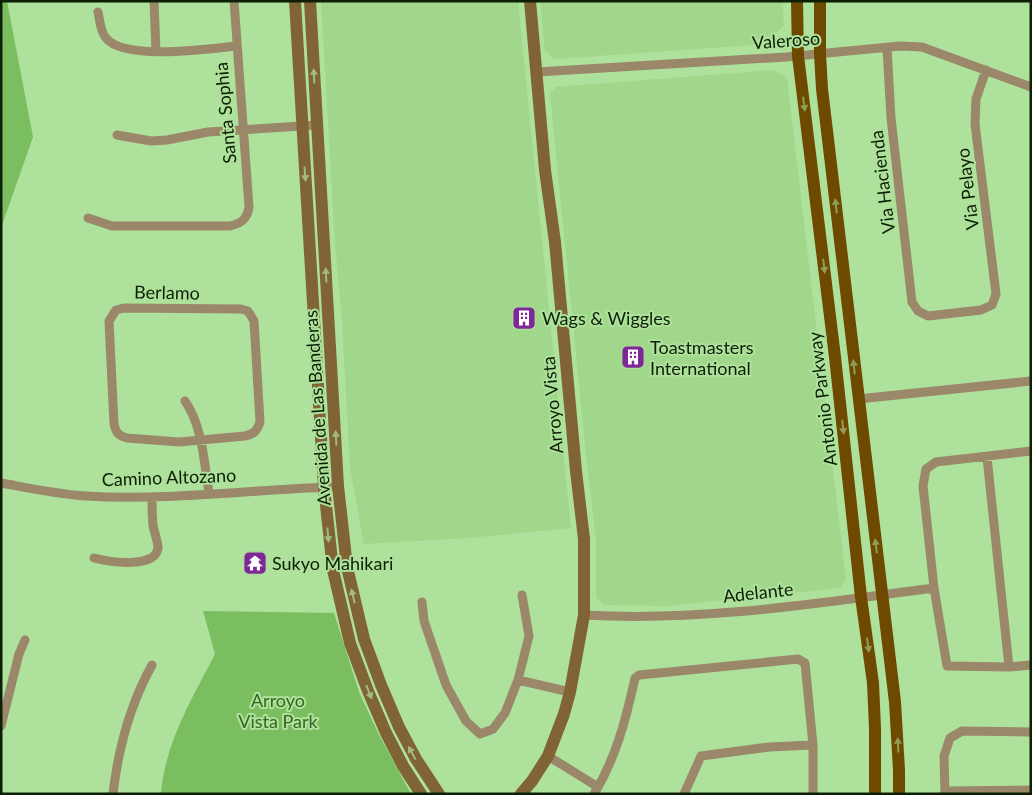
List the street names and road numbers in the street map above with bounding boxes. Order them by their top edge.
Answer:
street label: Valeroso [751,27,821,53]
street label: Santa Sophia [210,61,240,165]
street label: Via Hacienda [865,129,899,235]
street label: Via Pelayo [951,147,983,231]
street label: Berlamo [134,280,200,304]
street label: Avenida de Las Banderas [299,309,335,507]
street label: Antonio Parkway [803,330,841,467]
street label: Arroyo Vista [537,355,567,455]
street label: Camino Altozano [101,464,237,490]
street label: Adelante [722,577,794,607]

